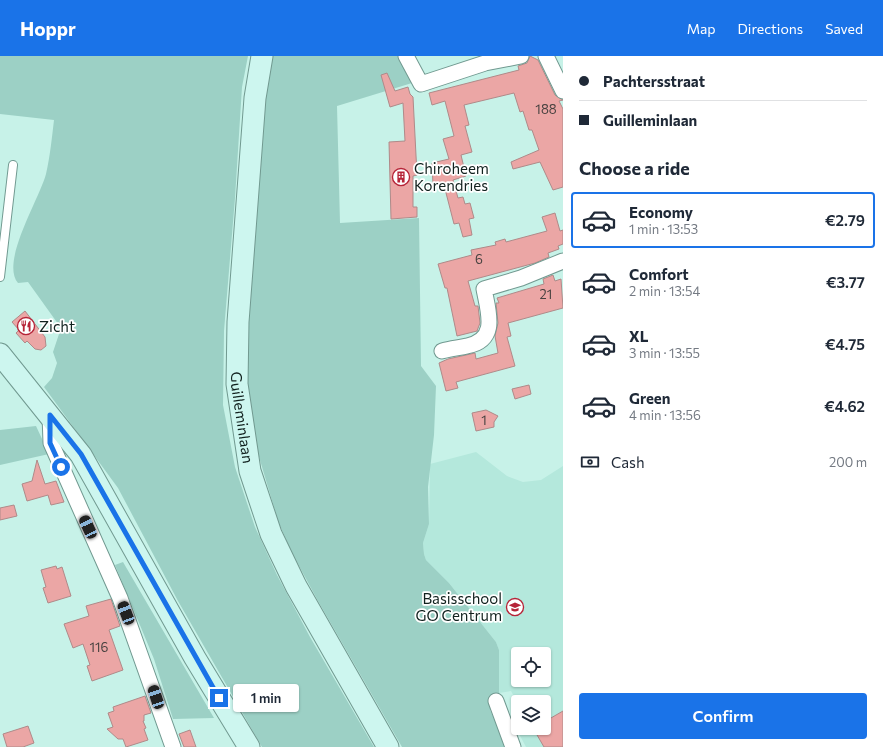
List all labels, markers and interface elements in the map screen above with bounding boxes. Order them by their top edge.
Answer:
text: Hoppr [20,17,76,40]
text: Map [687,20,716,37]
text: Directions [738,20,803,37]
text: Saved [825,20,863,37]
text: Pachtersstraat [603,72,705,90]
house number: 188 [535,101,557,117]
text: Guilleminlaan [603,111,697,129]
text: Choose a ride [579,157,690,179]
place label: Chiroheem Korendries [414,159,489,194]
building icon: Chiroheem Korendries [391,167,411,187]
icon: car [581,202,617,238]
text: Economy [629,203,693,221]
text: €2.79 [825,211,865,229]
text: 1 min · 13:53 [629,221,698,237]
house number: 6 [475,251,483,267]
icon: car [581,264,617,300]
text: Comfort [629,265,689,283]
text: €3.77 [826,273,865,291]
text: 2 min · 13:54 [629,283,700,299]
house number: 21 [540,286,552,302]
restaurant icon: Zicht [16,316,36,336]
place label: Zicht [39,317,75,335]
icon: car [581,326,617,362]
text: XL [629,327,648,345]
text: €4.75 [825,335,865,353]
text: 3 min · 13:55 [629,345,700,361]
street label: Guilleminlaan [228,371,258,464]
icon: car [581,388,617,424]
text: Green [629,389,670,407]
text: €4.62 [824,397,865,415]
text: 4 min · 13:56 [629,407,701,423]
house number: 1 [481,412,487,428]
icon: cash [579,451,601,473]
text: Cash [611,453,645,471]
text: 200 m [829,454,867,470]
route start [52,458,70,476]
car [77,514,99,540]
place label: Basisschool GO Centrum [415,589,502,624]
school or university icon: Basisschool GO Centrum [505,597,525,617]
car [116,600,136,626]
house number: 116 [89,639,109,655]
map controls [511,647,551,735]
button: locate [511,647,551,687]
car [147,684,165,710]
callout: 1 min [233,684,299,712]
route end [210,689,228,707]
text: 1 min [251,690,281,706]
button: Confirm [579,693,867,739]
button: layers [511,695,551,735]

